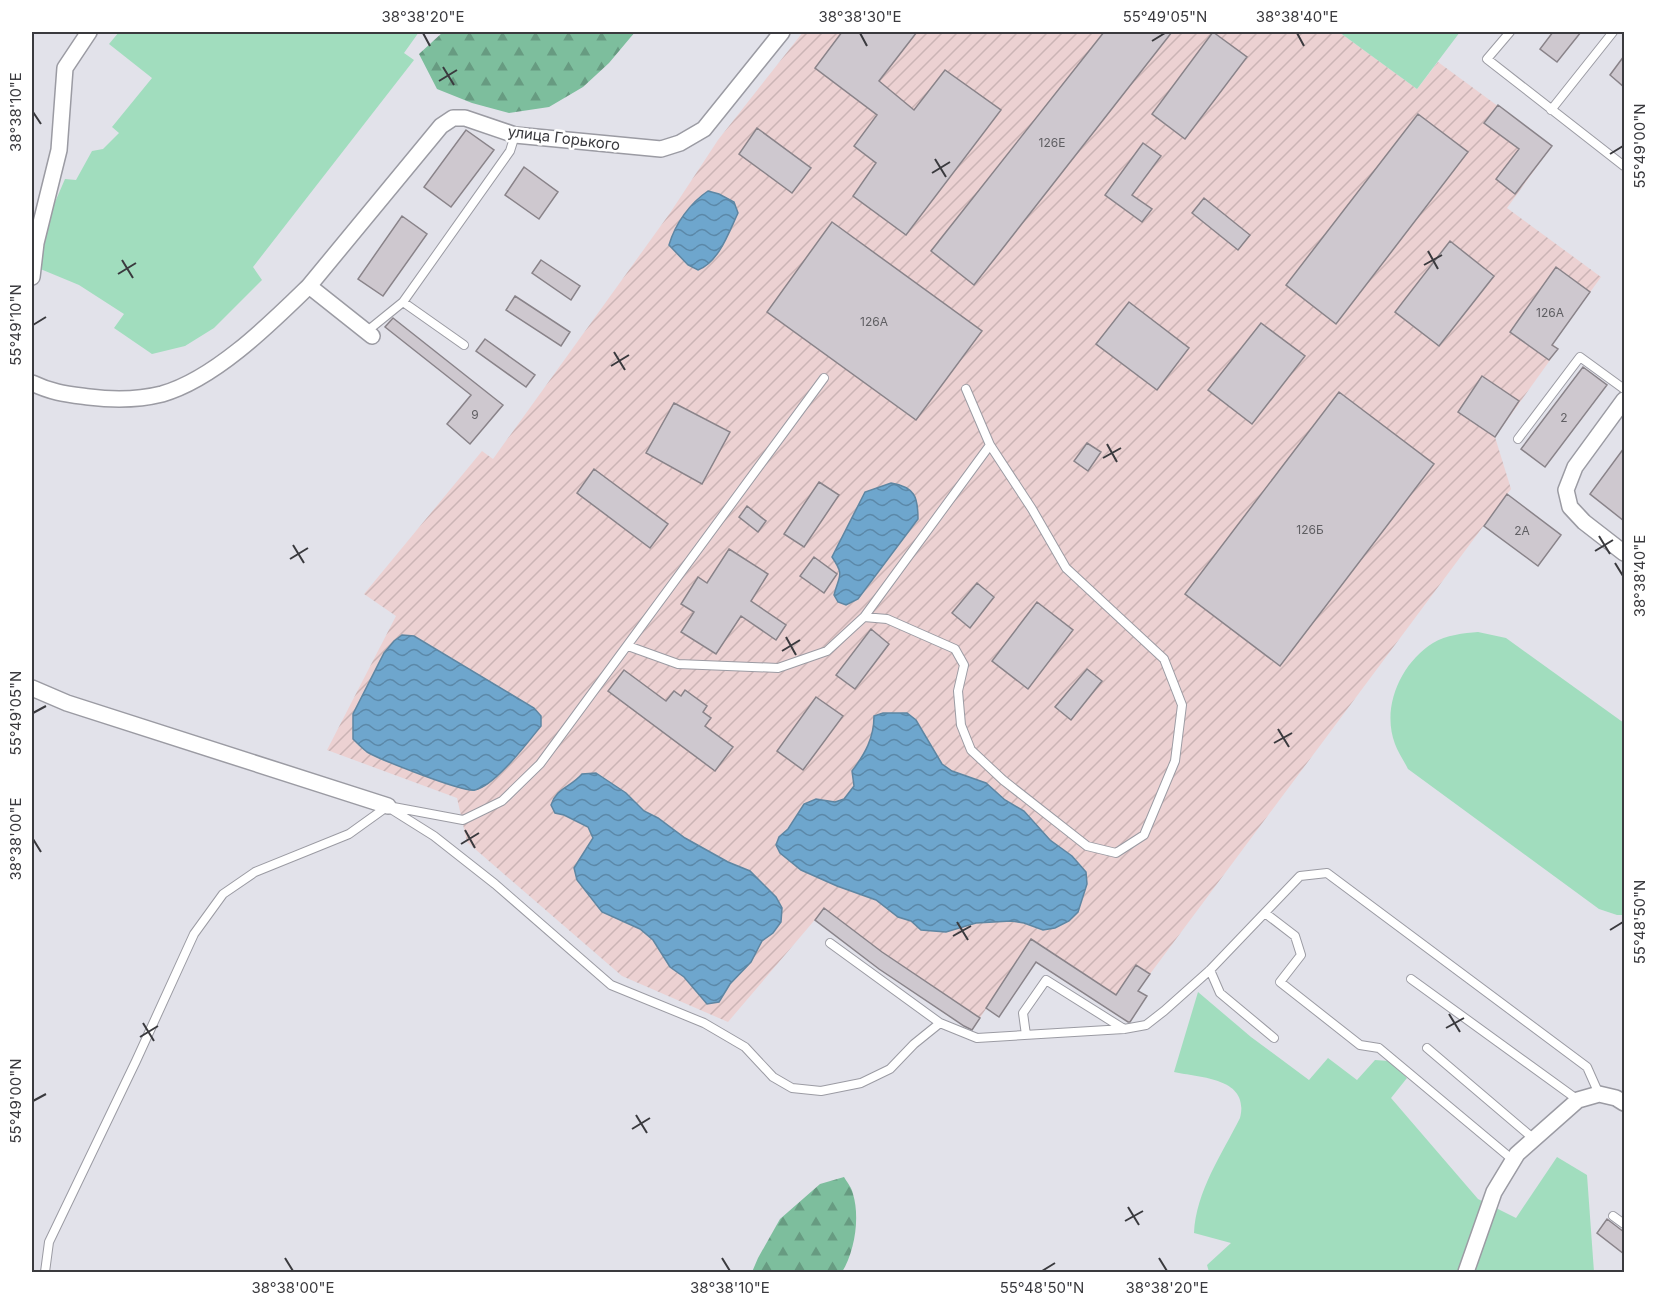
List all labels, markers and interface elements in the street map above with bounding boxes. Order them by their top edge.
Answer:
text: 38°38'20"E [382,7,464,26]
text: 38°38'30"E [819,7,901,26]
text: 55°49'05"N [1123,7,1207,26]
text: 38°38'40"E [1256,7,1338,26]
text: 38°38'10"E [6,72,25,152]
text: 55°49'00"N [1630,103,1649,189]
street label: улица Горького [507,122,621,154]
house number: 126Е [1039,135,1065,150]
text: 55°49'10"N [6,284,25,366]
house number: 126А [1536,305,1564,320]
house number: 126А [860,314,888,329]
house number: 9 [471,407,479,422]
house number: 2 [1560,410,1568,425]
house number: 126Б [1296,522,1324,537]
house number: 2А [1514,523,1530,538]
text: 38°38'40"E [1630,535,1649,617]
text: 55°49'05"N [6,671,25,755]
text: 38°38'00"E [6,797,25,881]
text: 55°48'50"N [1630,880,1649,964]
text: 55°49'00"N [6,1058,25,1144]
text: 38°38'00"E [251,1278,335,1297]
text: 38°38'10"E [690,1278,770,1297]
text: 55°48'50"N [1000,1278,1084,1297]
text: 38°38'20"E [1126,1278,1208,1297]

